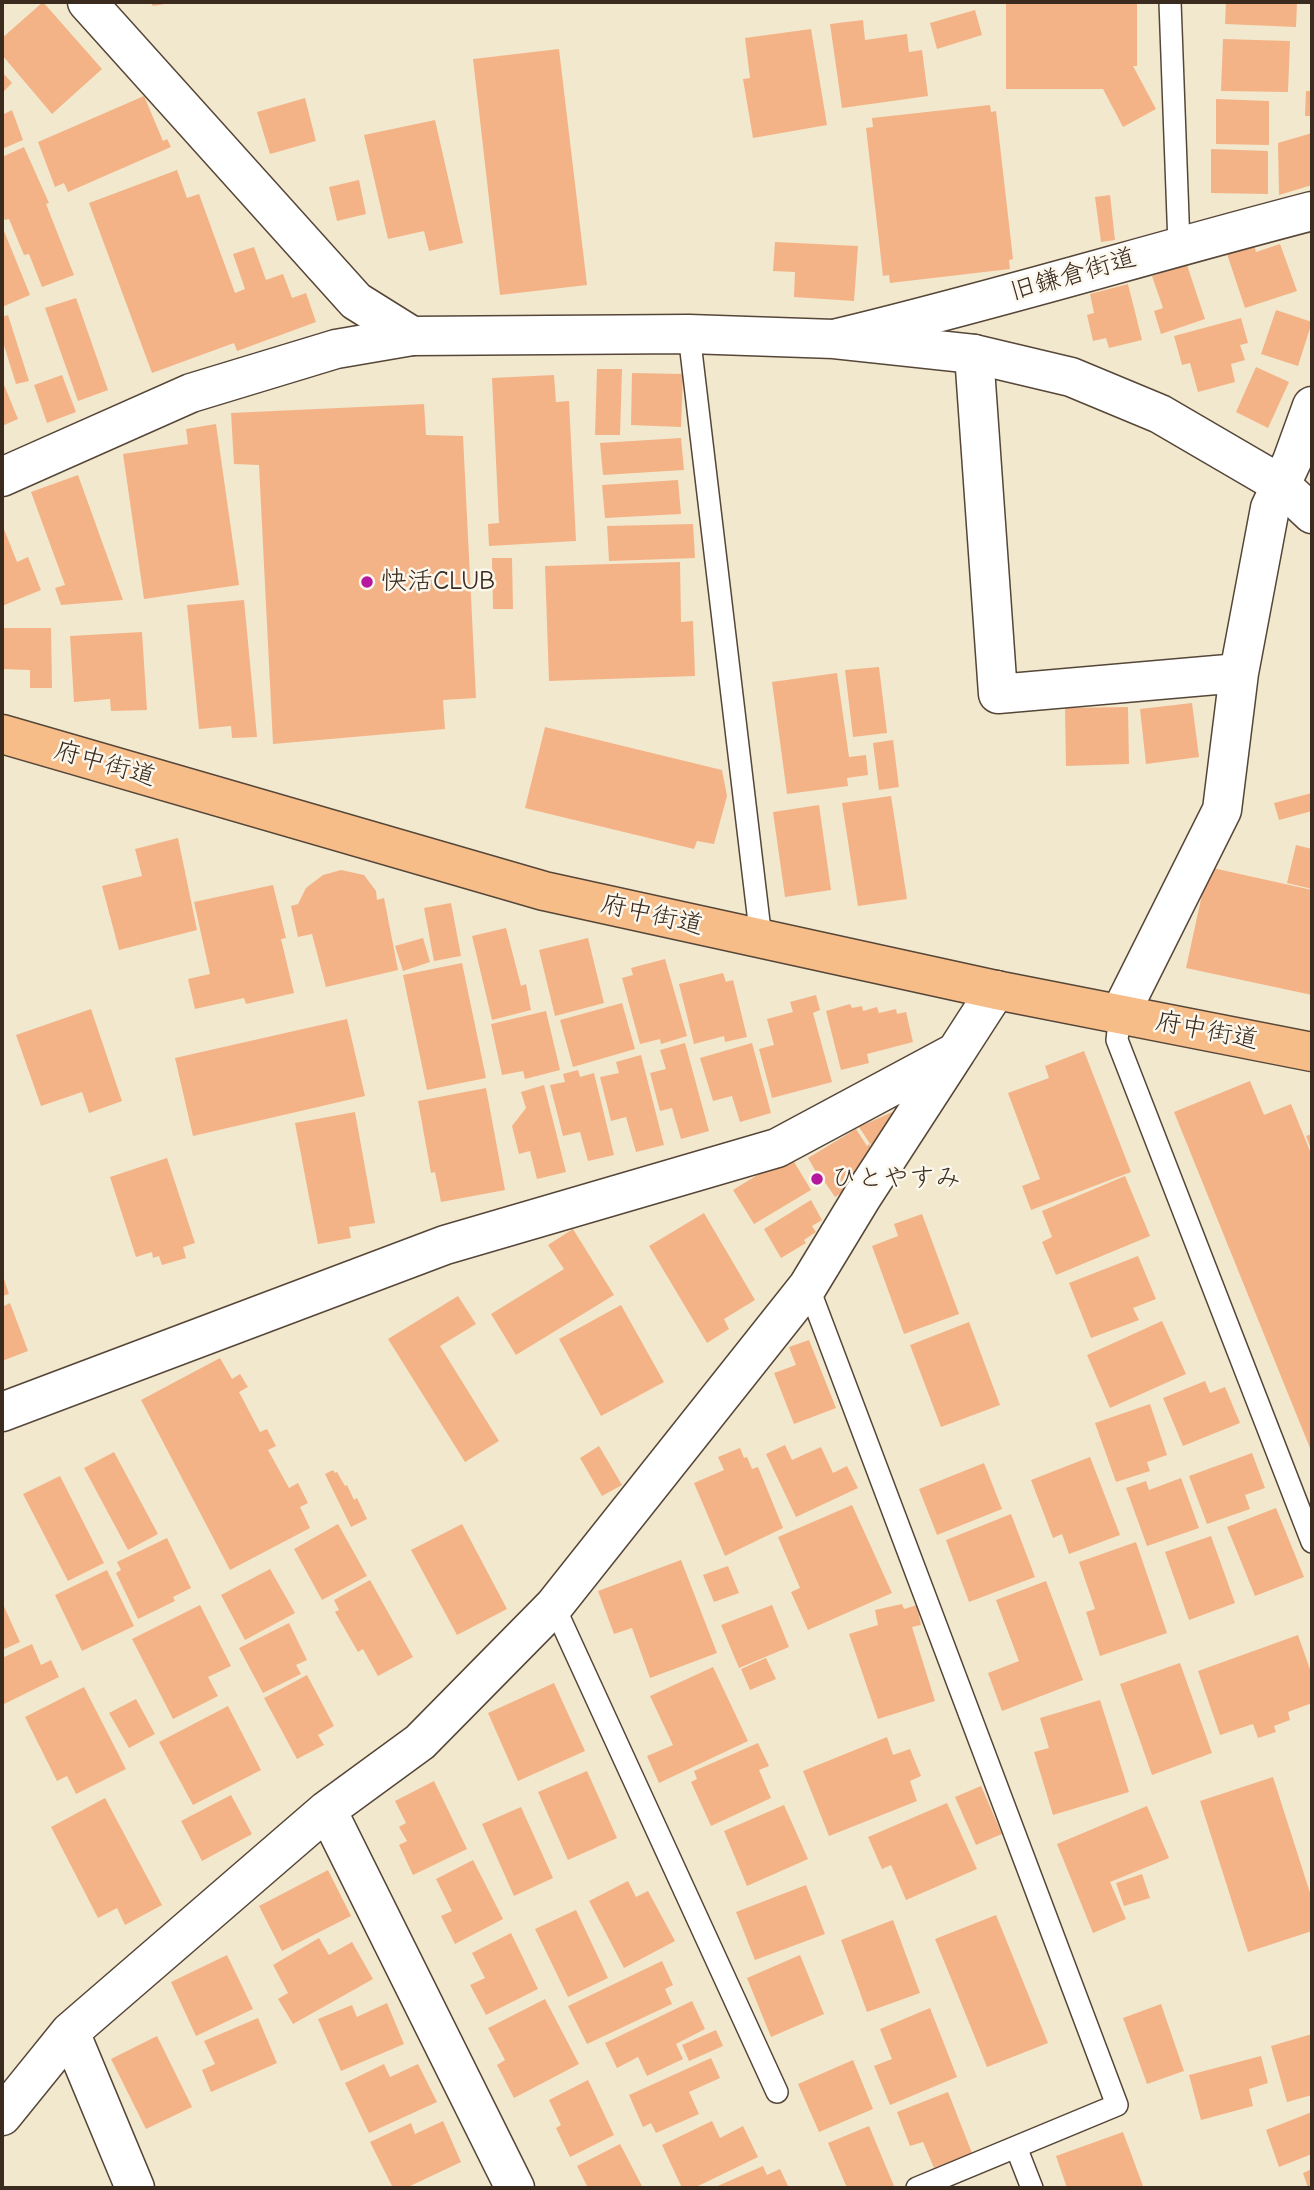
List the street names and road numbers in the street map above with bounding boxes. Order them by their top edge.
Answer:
street label: 旧鎌倉街道 [1006,242,1140,308]
street label: 府中街道 [51,735,159,793]
street label: 府中街道 [598,888,706,942]
street label: 府中街道 [1153,1006,1261,1056]

